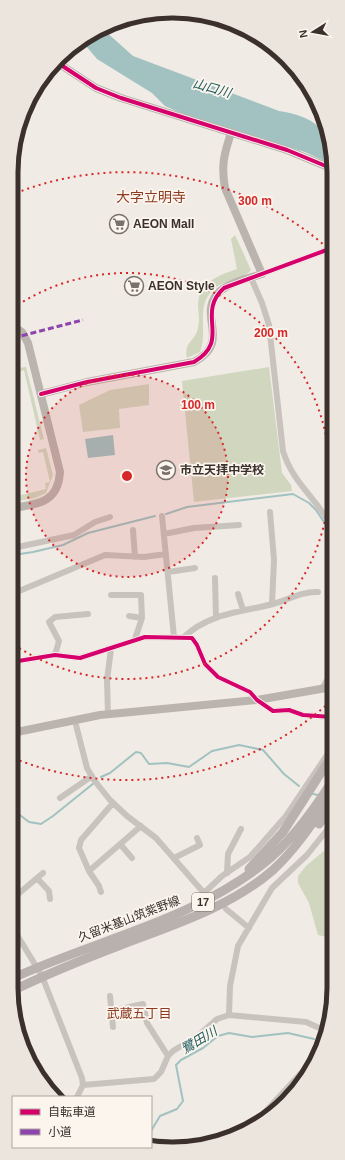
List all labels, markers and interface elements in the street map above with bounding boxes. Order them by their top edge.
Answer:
north arrow [293,12,333,52]
text: N [297,29,310,39]
water label: 山口川 [191,75,235,101]
district label: 大字立明寺 [116,189,186,205]
text: 300 m [238,194,272,208]
supermarket icon: AEON Mall [108,213,130,235]
place label: AEON Mall [133,217,194,231]
supermarket icon: AEON Style [123,275,145,297]
place label: AEON Style [148,279,215,293]
text: 200 m [254,326,288,340]
text: 100 m [181,398,215,412]
school or university icon: 市立天拝中学校 [155,459,177,481]
place label: 市立天拝中学校 [180,463,264,477]
centre of rings [120,469,134,483]
street label: 久留米基山筑紫野線 [76,893,182,945]
road number: 17 [192,893,214,911]
district label: 武蔵五丁目 [106,1006,172,1021]
water label: 鷺田川 [178,1023,221,1056]
legend [12,1096,152,1148]
text: 自転車道 [48,1105,96,1119]
text: 小道 [48,1125,72,1139]

